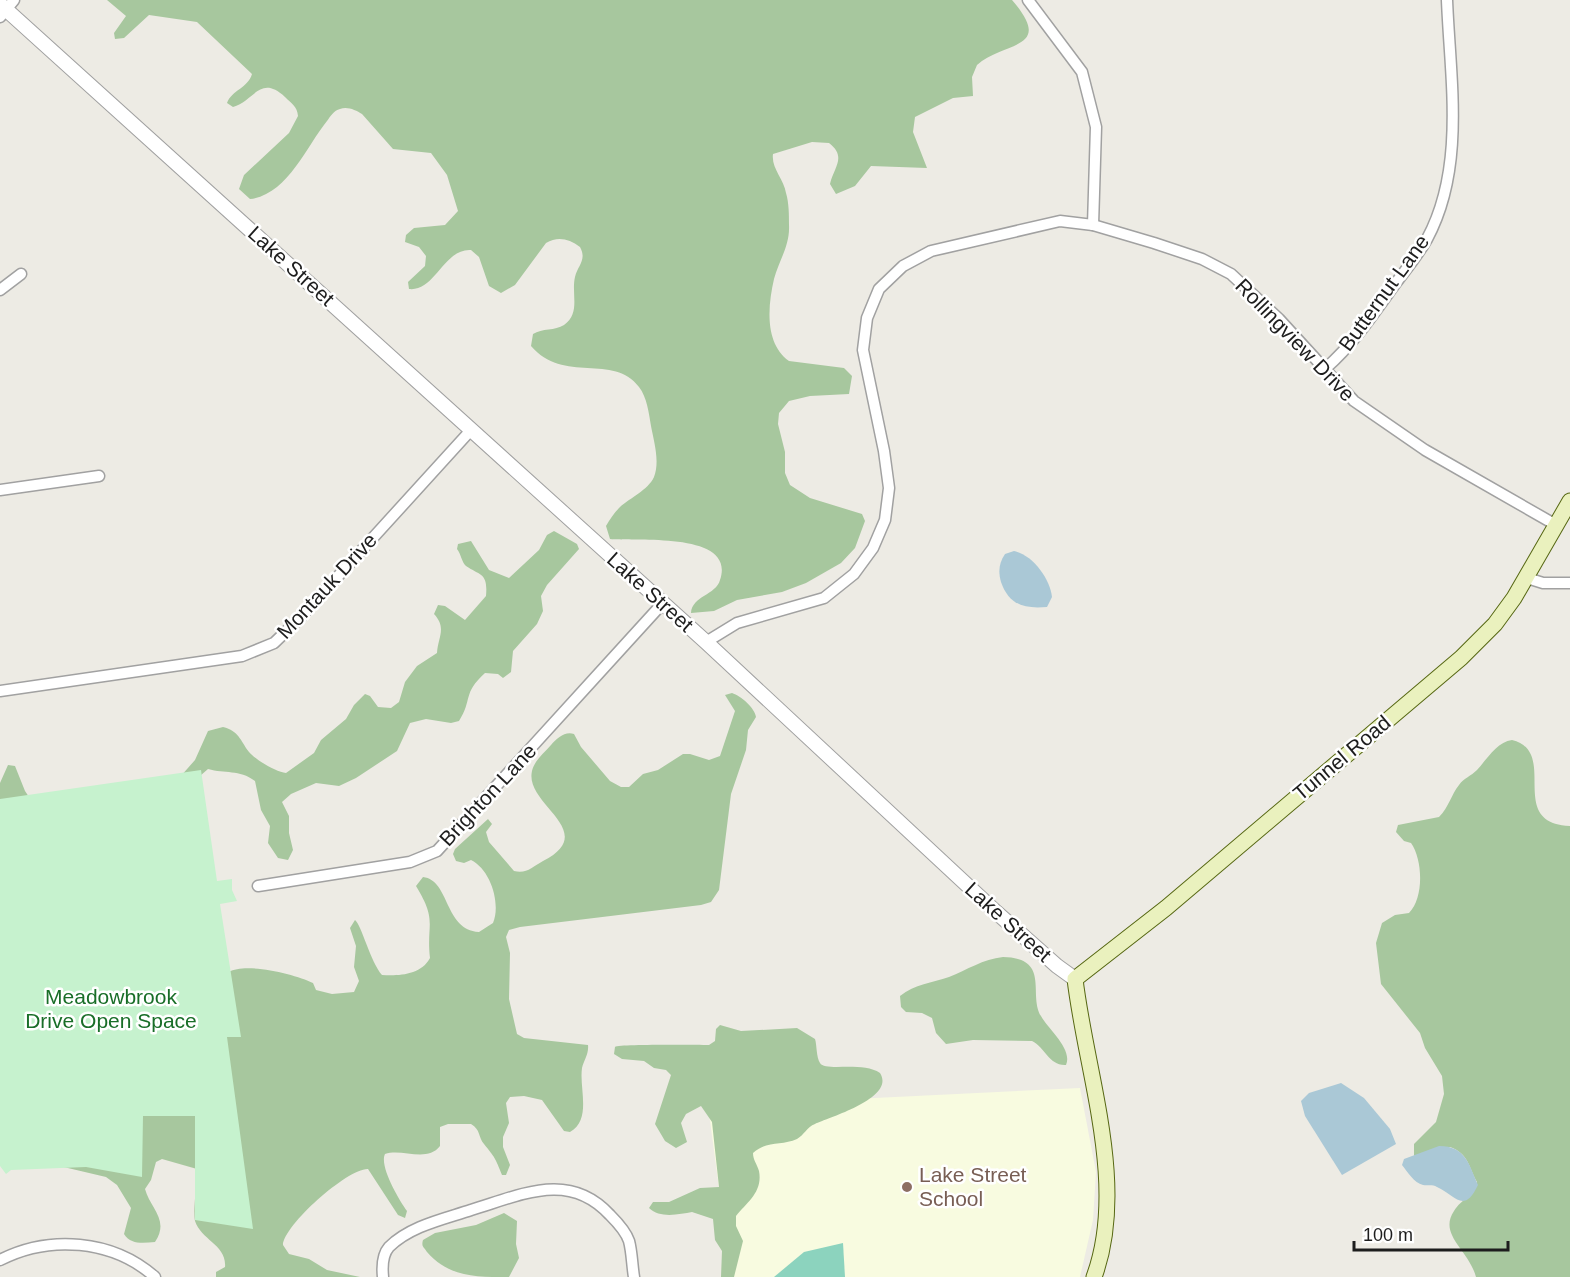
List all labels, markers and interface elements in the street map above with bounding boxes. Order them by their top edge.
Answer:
street label: Lake Street [244,221,339,310]
street label: Butternut Lane [1334,230,1433,355]
street label: Rollingview Drive [1231,274,1360,406]
street label: Montauk Drive [272,528,381,643]
street label: Lake Street [603,547,698,636]
street label: Tunnel Road [1289,710,1395,805]
street label: Brighton Lane [435,739,541,850]
street label: Lake Street [961,877,1056,966]
park label: Meadowbrook Drive Open Space [25,985,197,1032]
place label: Lake Street School [919,1163,1027,1210]
marker: Lake Street School [900,1180,914,1194]
scale bar [1354,1214,1508,1252]
text: 100 m [1363,1225,1413,1245]

